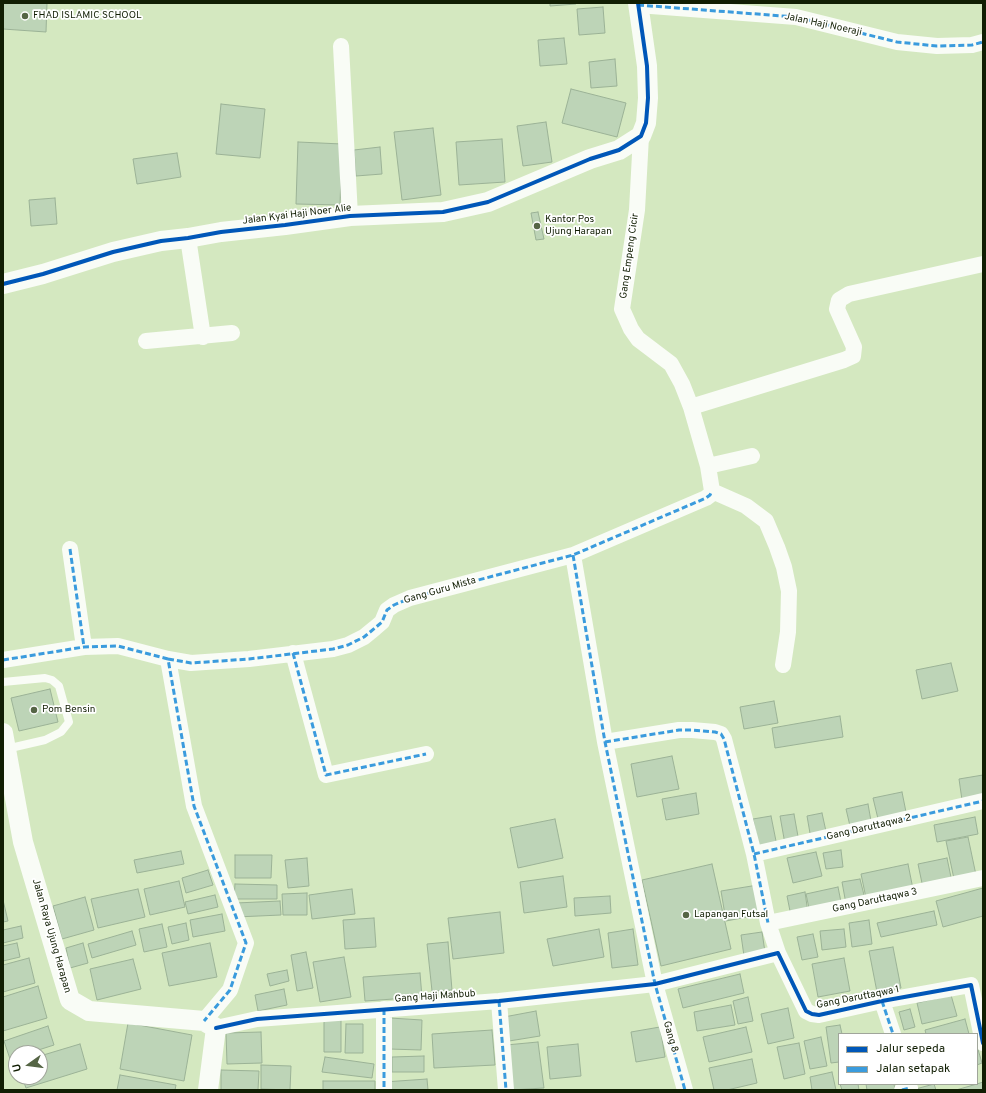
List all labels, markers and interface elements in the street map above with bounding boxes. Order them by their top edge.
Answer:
place label: FHAD ISLAMIC SCHOOL [33,10,141,22]
marker: FHAD ISLAMIC SCHOOL [20,11,30,21]
street label: Jalan Haji Noeraji [783,11,863,39]
street label: Jalan Kyai Haji Noer Alie [242,202,352,228]
street label: Gang Empeng Cicir [618,213,642,299]
place label: Kantor Pos Ujung Harapan [545,214,612,238]
marker: Kantor Pos Ujung Harapan [532,221,542,231]
street label: Gang Guru Mista [403,575,477,607]
place label: Pom Bensin [42,704,95,716]
marker: Pom Bensin [29,705,39,715]
street label: Gang Daruttaqwa 2 [825,812,913,844]
street label: Jalan Raya Ujung Harapan [29,878,73,994]
street label: Gang Daruttaqwa 3 [831,886,919,916]
place label: Lapangan Futsal [694,909,768,921]
marker: Lapangan Futsal [681,910,691,920]
street label: Gang Daruttaqwa 1 [816,984,900,1012]
street label: Gang Haji Mahbub [394,988,476,1006]
street label: Gang 8 [660,1020,680,1054]
legend [838,1033,978,1085]
text: Jalur sepeda [876,1041,945,1057]
north arrow [8,1045,48,1085]
text: Jalan setapak [876,1061,950,1077]
text: U [10,1062,25,1073]

